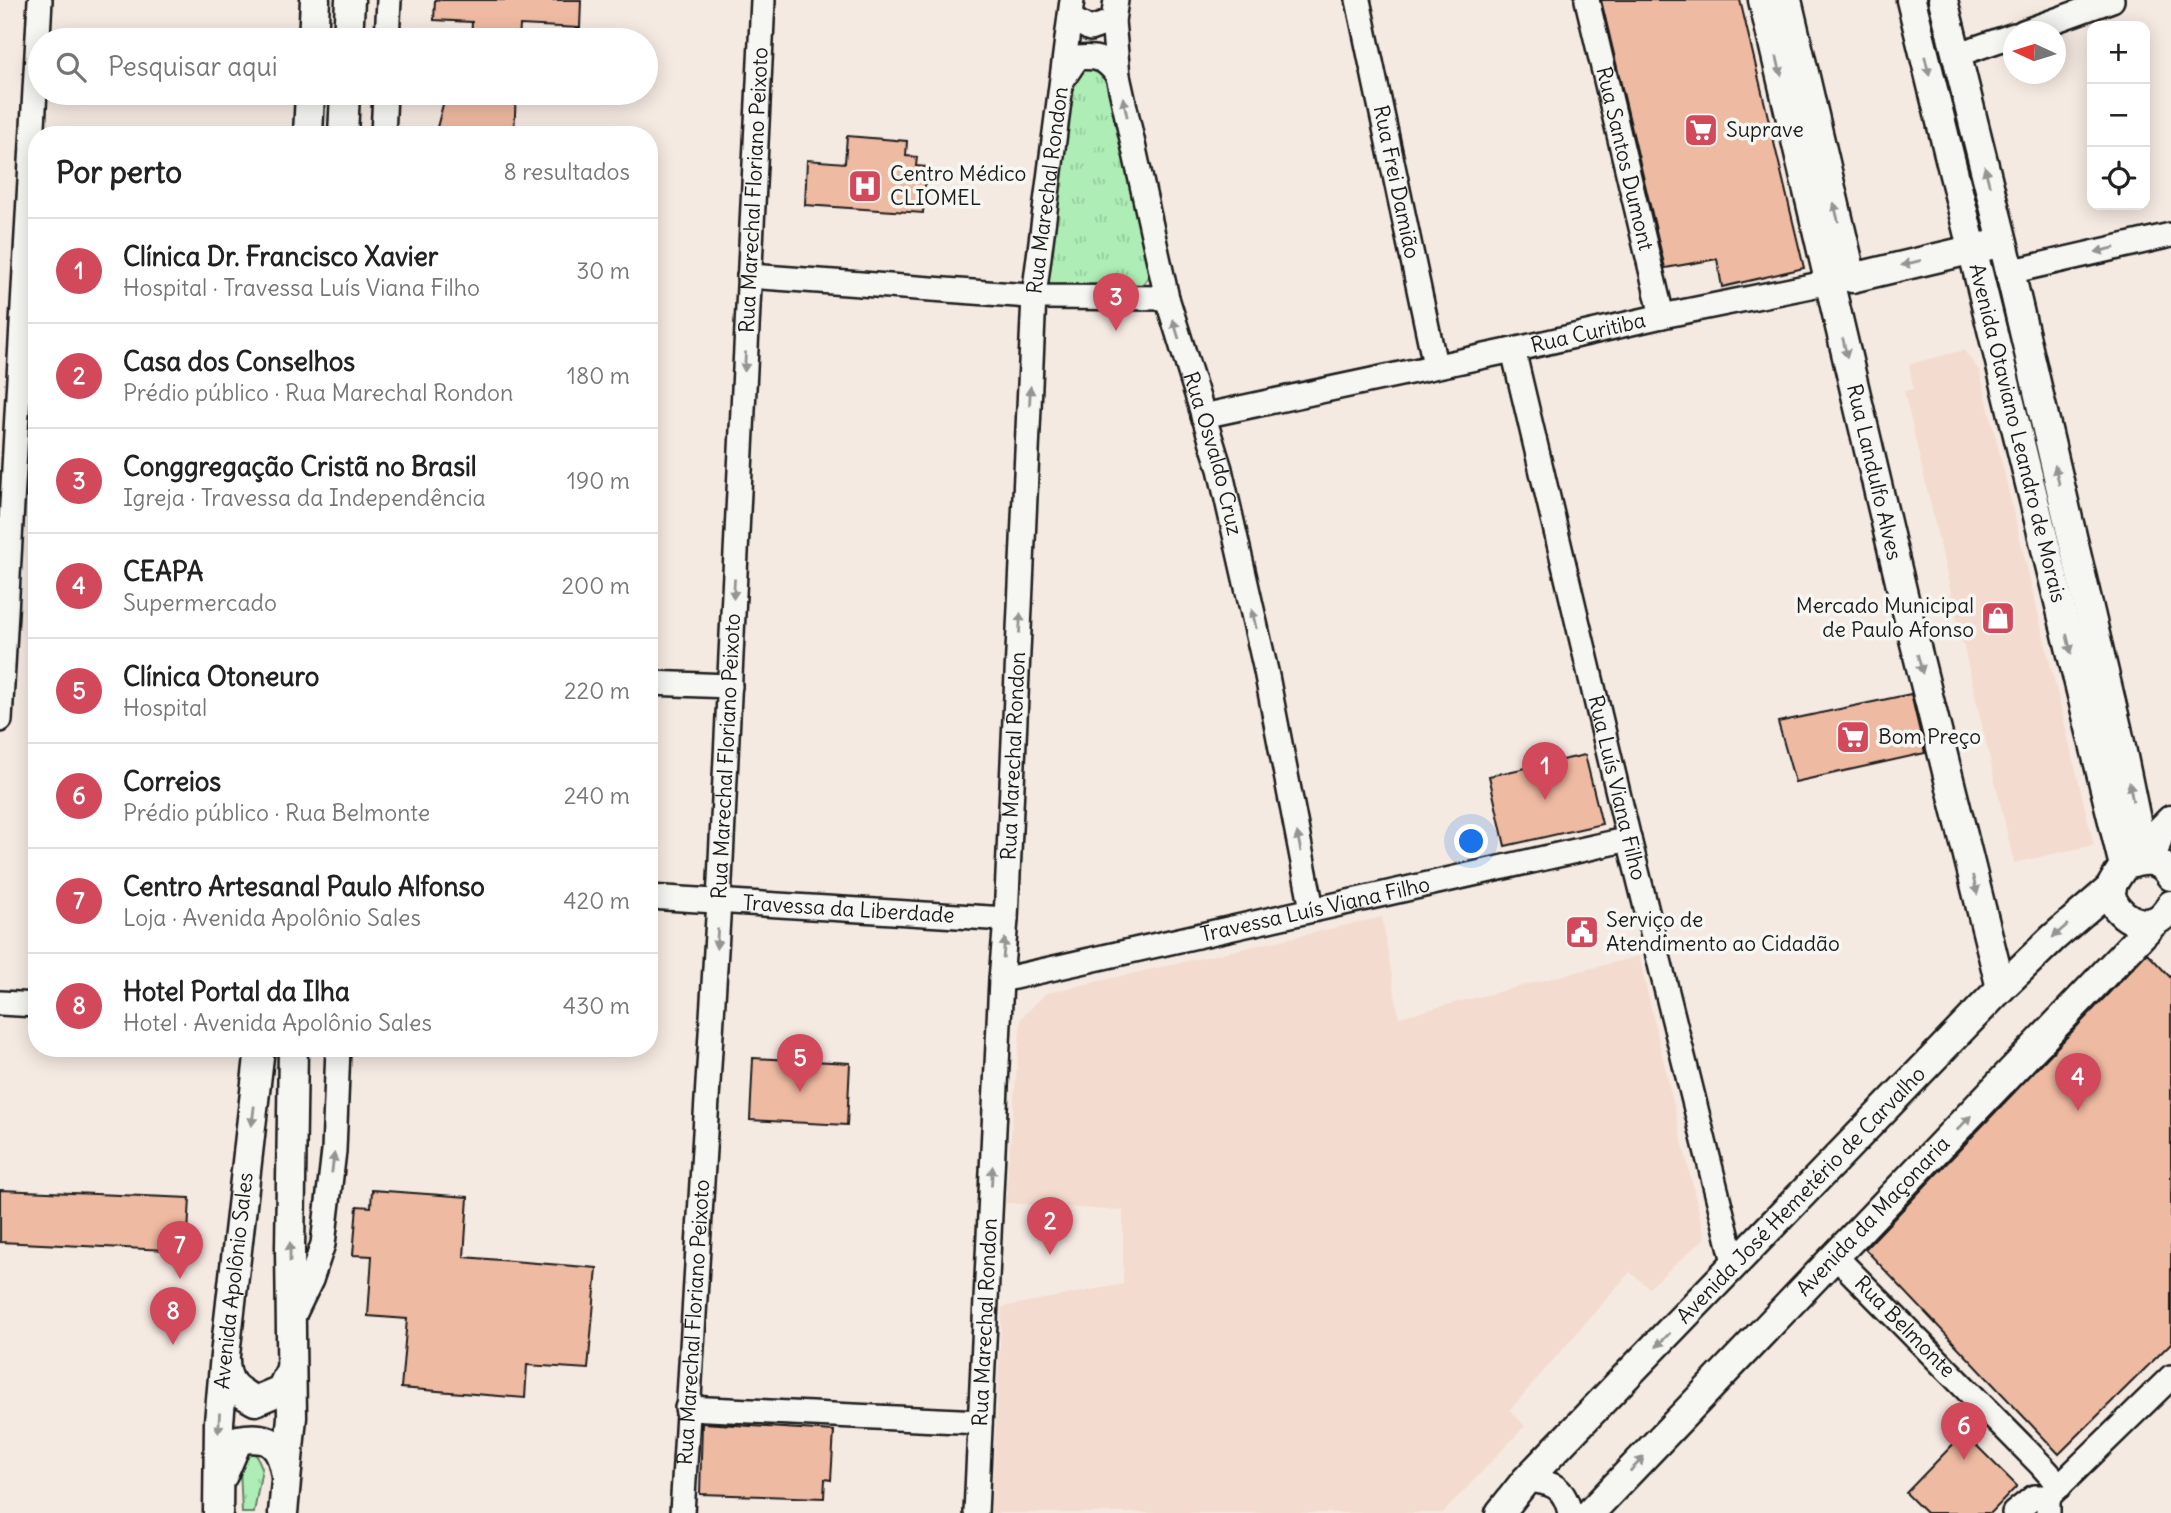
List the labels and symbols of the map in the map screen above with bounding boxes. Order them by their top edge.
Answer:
north arrow [2003,21,2066,84]
street label: Rua Marechal Floriano Peixoto [733,46,774,334]
one-way arrow [1774,55,1785,77]
one-way arrow [1922,55,1933,77]
street label: Rua Santos Dumont [1590,64,1660,253]
street label: Rua Marechal Rondon [1020,85,1074,295]
one-way arrow [1119,96,1130,118]
street label: Rua Frei Damião [1368,103,1426,261]
supermarket icon: Suprave [1682,111,1720,149]
place label: Suprave [1726,116,1804,143]
place label: Centro Médico CLIOMEL [890,160,1026,211]
one-way arrow [1981,164,1992,186]
hospital icon: Centro Médico CLIOMEL [846,167,884,205]
one-way arrow [1830,201,1841,223]
one-way arrow [2093,245,2115,256]
one-way arrow [1900,258,1922,269]
street label: Avenida Otaviano Leandro de Morais [1963,261,2073,605]
pin: 3 [1093,273,1139,331]
street label: Rua Curitiba [1528,306,1648,359]
one-way arrow [1170,318,1181,339]
one-way arrow [1840,337,1851,359]
one-way arrow [740,351,751,373]
street label: Rua Osvaldo Cruz [1178,368,1249,538]
street label: Rua Landulfo Alves [1841,381,1908,563]
one-way arrow [1024,385,1035,407]
one-way arrow [2052,464,2063,486]
one-way arrow [729,578,740,600]
place label: Mercado Municipal de Paulo Afonso [1796,592,1974,643]
shop icon: Mercado Municipal de Paulo Afonso [1979,599,2017,637]
one-way arrow [1249,608,1260,630]
one-way arrow [1014,612,1025,634]
street label: Rua Marechal Floriano Peixoto [705,613,746,900]
one-way arrow [2064,633,2075,655]
street label: Rua Marechal Rondon [995,651,1031,861]
one-way arrow [1915,654,1926,676]
street label: Rua Luís Viana Filho [1582,692,1653,883]
supermarket icon: Bom Preço [1834,718,1872,756]
place label: Bom Preço [1878,723,1981,750]
pin: 1 [1522,742,1568,800]
one-way arrow [2125,781,2136,803]
your location [1454,824,1488,858]
one-way arrow [1293,831,1304,853]
street label: Travessa Luís Viana Filho [1198,870,1432,948]
one-way arrow [1970,874,1981,896]
street label: Travessa da Liberdade [742,889,955,929]
place label: Serviço de Atendimento ao Cidadão [1606,906,1840,957]
public building icon: Serviço de Atendimento ao Cidadão [1563,913,1601,951]
one-way arrow [2051,923,2069,939]
one-way arrow [711,928,722,950]
one-way arrow [999,937,1010,959]
pin: 5 [777,1034,823,1092]
pin: 4 [2055,1053,2101,1111]
street label: Avenida José Hemetério de Carvalho [1670,1060,1931,1329]
one-way arrow [247,1105,258,1127]
one-way arrow [1955,1114,1972,1131]
street label: Avenida da Maçonaria [1790,1130,1955,1302]
one-way arrow [328,1151,339,1173]
one-way arrow [986,1164,997,1186]
street label: Avenida Apolônio Sales [208,1171,259,1390]
street label: Rua Marechal Floriano Peixoto [671,1179,715,1466]
pin: 2 [1027,1197,1073,1255]
street label: Rua Marechal Rondon [966,1217,1003,1427]
pin: 7 [157,1221,203,1279]
one-way arrow [284,1241,296,1263]
street label: Rua Belmonte [1849,1270,1961,1383]
pin: 8 [150,1287,196,1345]
one-way arrow [1654,1332,1671,1349]
pin: 6 [1941,1402,1987,1460]
one-way arrow [214,1412,225,1434]
one-way arrow [1629,1456,1645,1473]

